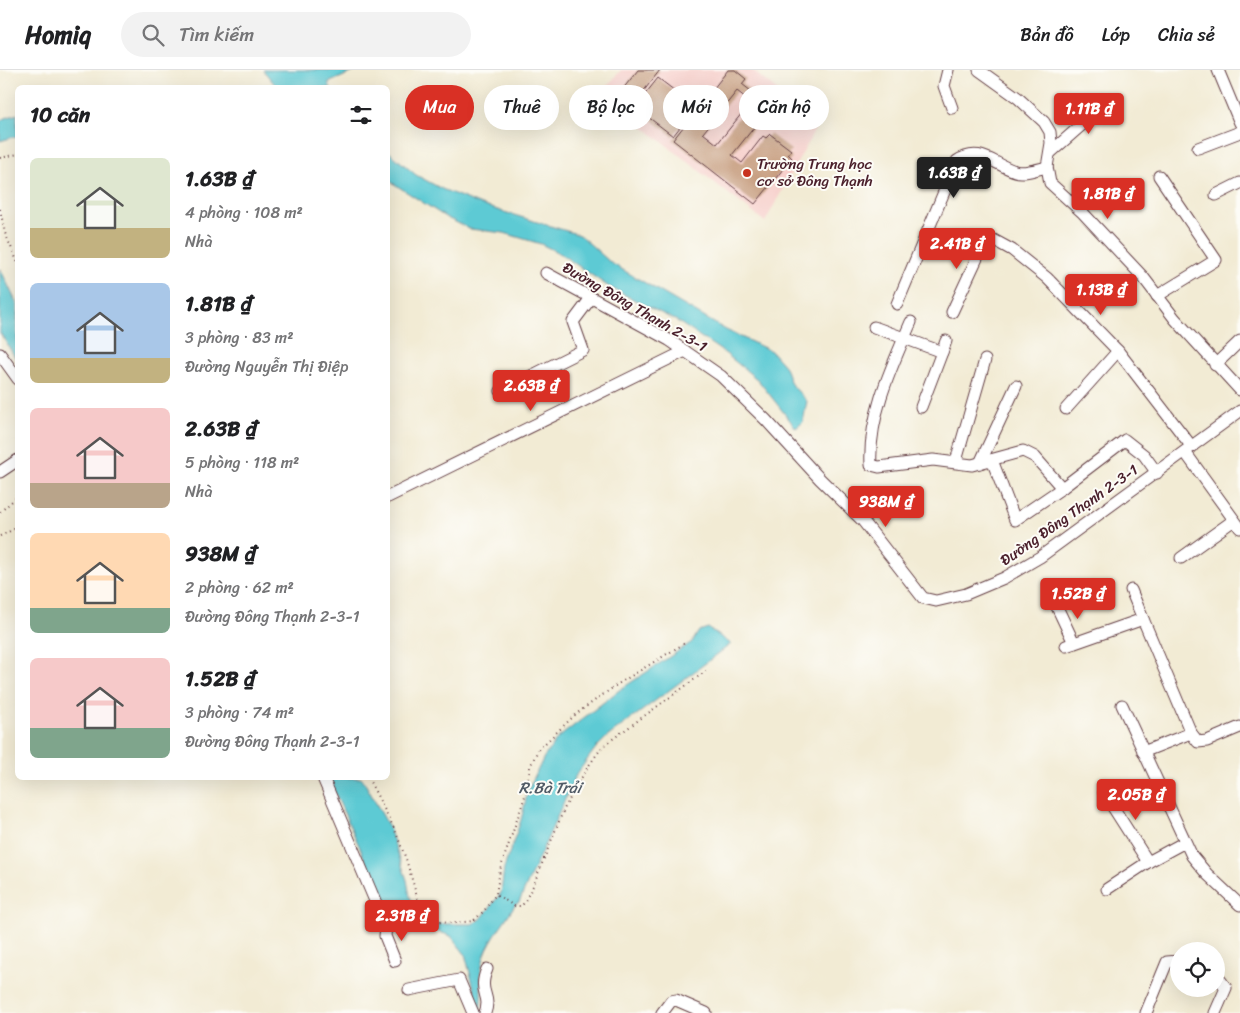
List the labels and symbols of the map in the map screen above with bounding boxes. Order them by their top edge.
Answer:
pin: 1.11B ₫ [1043,92,1135,135]
place label: Trường Trung học cơ sở Đông Thạnh [757,151,873,194]
pin: 1.63B ₫ [908,156,1000,199]
marker: Trường Trung học cơ sở Đông Thạnh [741,167,753,179]
pin: 1.81B ₫ [1062,178,1154,220]
pin: 2.41B ₫ [911,228,1003,270]
street label: Đường Đông Thạnh 2-3-1 [558,255,712,359]
pin: 1.13B ₫ [1055,274,1147,316]
pin: 2.63B ₫ [485,370,577,412]
street label: Đường Đông Thạnh 2-3-1 [994,457,1144,573]
pin: 938M ₫ [845,486,927,528]
pin: 1.52B ₫ [1032,578,1124,620]
water label: R.Bà Trải [519,773,585,802]
pin: 2.05B ₫ [1090,778,1182,821]
pin: 2.31B ₫ [356,900,448,942]

